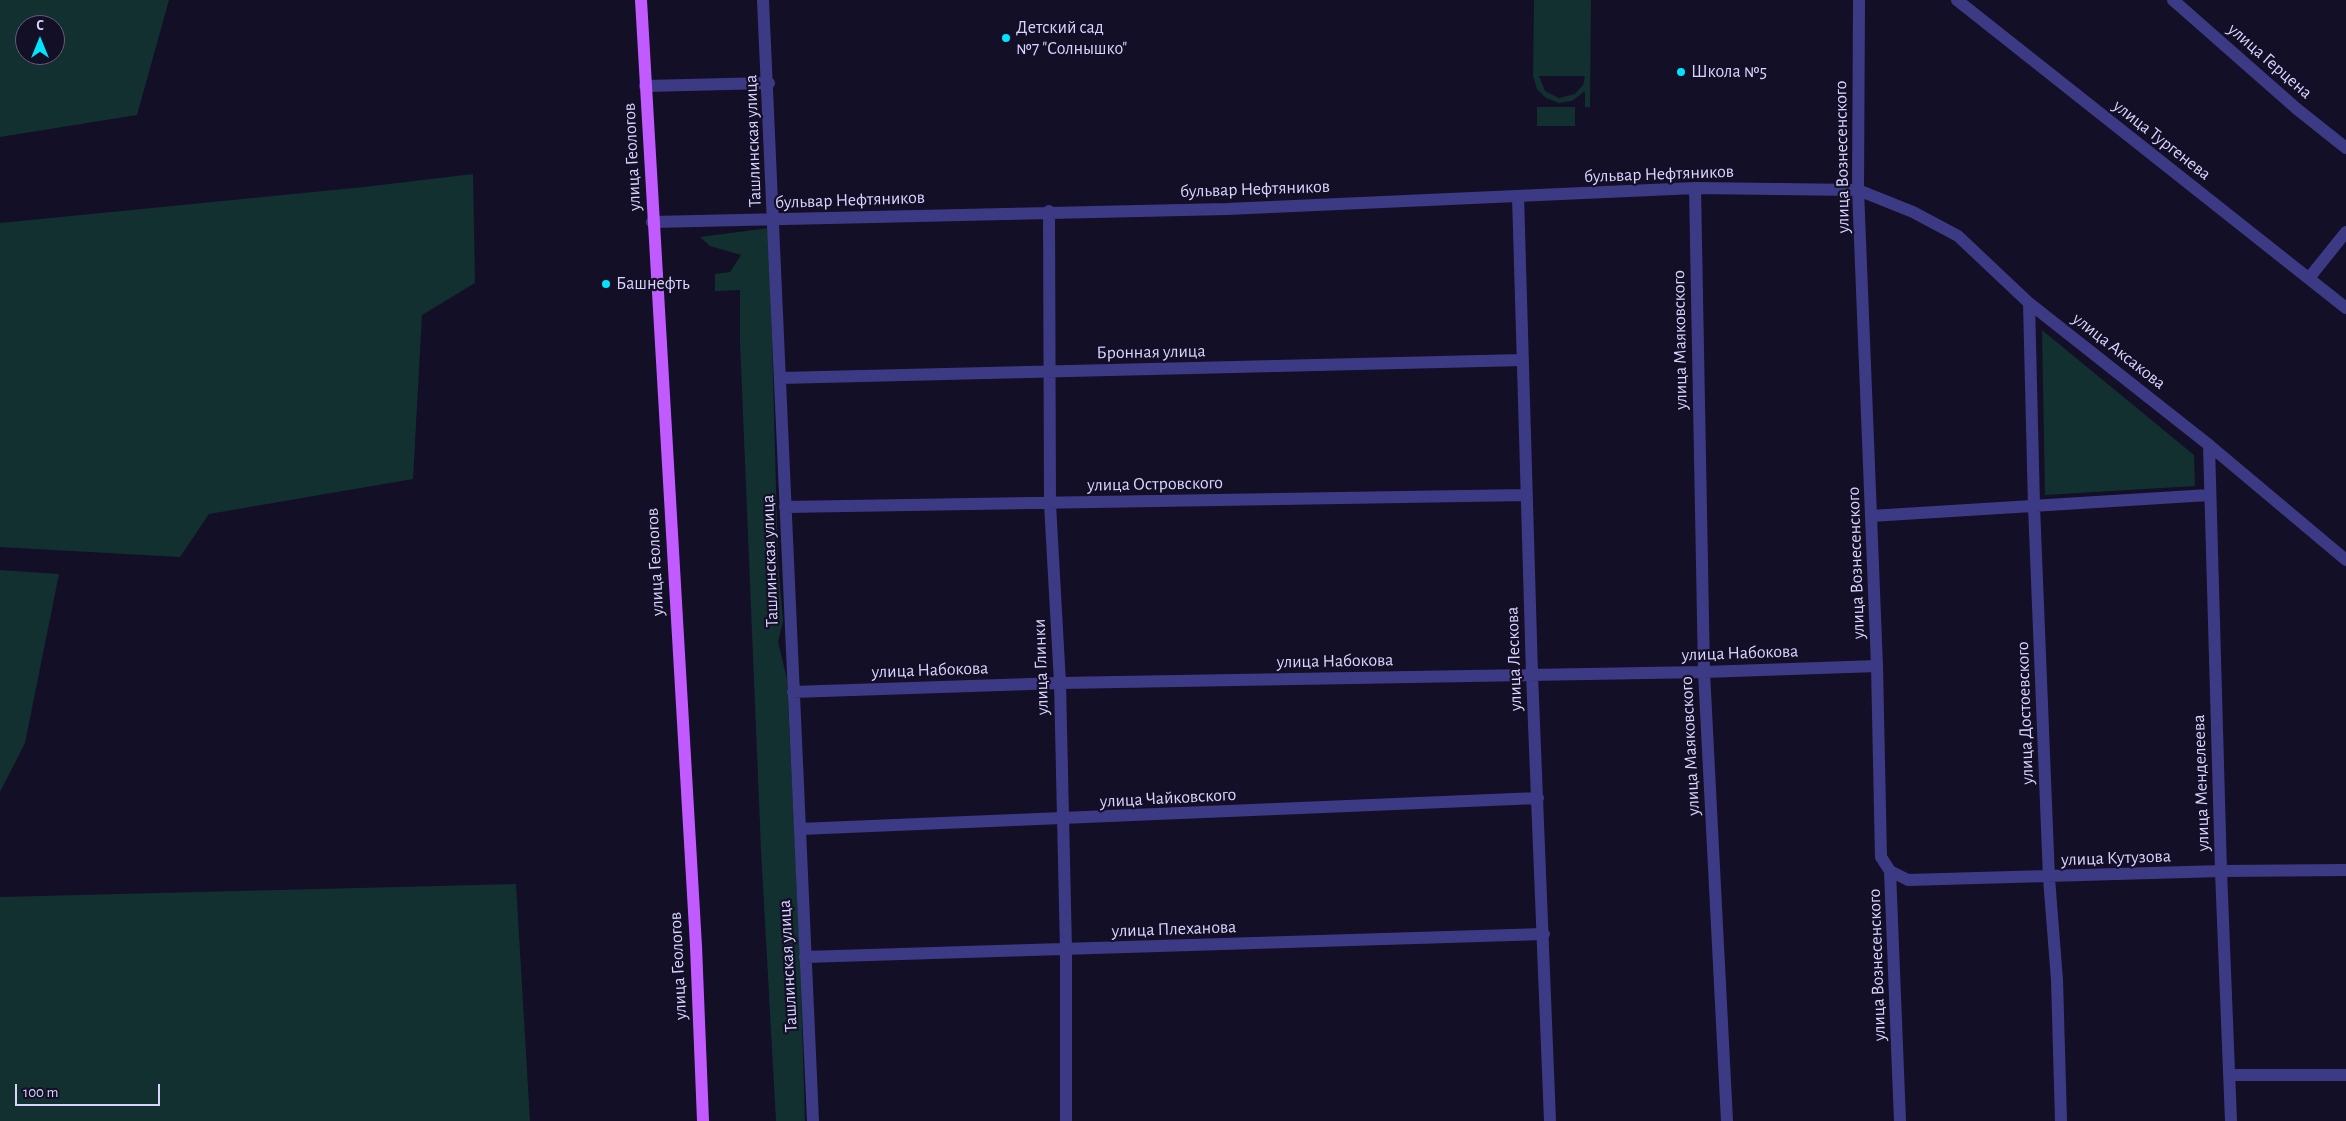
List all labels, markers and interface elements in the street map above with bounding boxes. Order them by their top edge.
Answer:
north arrow [15,15,65,65]
place label: Детский сад №7 "Солнышко" [1016,17,1127,59]
street label: улица Герцена [2223,18,2317,104]
text: С [36,19,44,33]
marker: Детский сад №7 "Солнышко" [1000,32,1012,44]
place label: Школа №5 [1691,61,1767,83]
marker: Школа №5 [1675,66,1687,78]
street label: Ташлинская улица [740,74,766,208]
street label: улица Вознесенского [1830,80,1854,234]
street label: улица Тургенева [2109,95,2215,185]
street label: улица Геологов [618,102,646,212]
street label: бульвар Нефтяников [1584,161,1734,187]
street label: бульвар Нефтяников [1180,176,1330,202]
street label: бульвар Нефтяников [775,187,925,213]
street label: улица Маяковского [1668,270,1692,410]
place label: Башнефть [616,273,690,295]
marker: Башнефть [600,278,612,290]
street label: улица Аксакова [2068,308,2170,394]
street label: Бронная улица [1096,340,1206,364]
street label: улица Островского [1087,472,1223,496]
street label: улица Вознесенского [1843,486,1869,640]
street label: Ташлинская улица [757,494,783,628]
street label: улица Геологов [641,507,669,617]
street label: улица Лескова [1501,606,1527,712]
street label: улица Глинки [1029,618,1053,716]
street label: улица Набокова [1681,640,1799,666]
street label: улица Достоевского [2012,641,2038,785]
street label: улица Набокова [1276,649,1394,673]
street label: улица Набокова [871,657,989,683]
street label: улица Маяковского [1676,676,1704,816]
street label: улица Менделеева [2188,714,2214,852]
street label: улица Чайковского [1099,784,1237,812]
street label: улица Кутузова [2061,845,2171,871]
street label: улица Вознесенского [1864,888,1890,1042]
street label: Ташлинская улица [774,899,802,1033]
street label: улица Геологов [664,911,692,1021]
street label: улица Плеханова [1111,916,1237,942]
scale bar [18,1074,162,1106]
text: 100 m [23,1085,58,1100]

